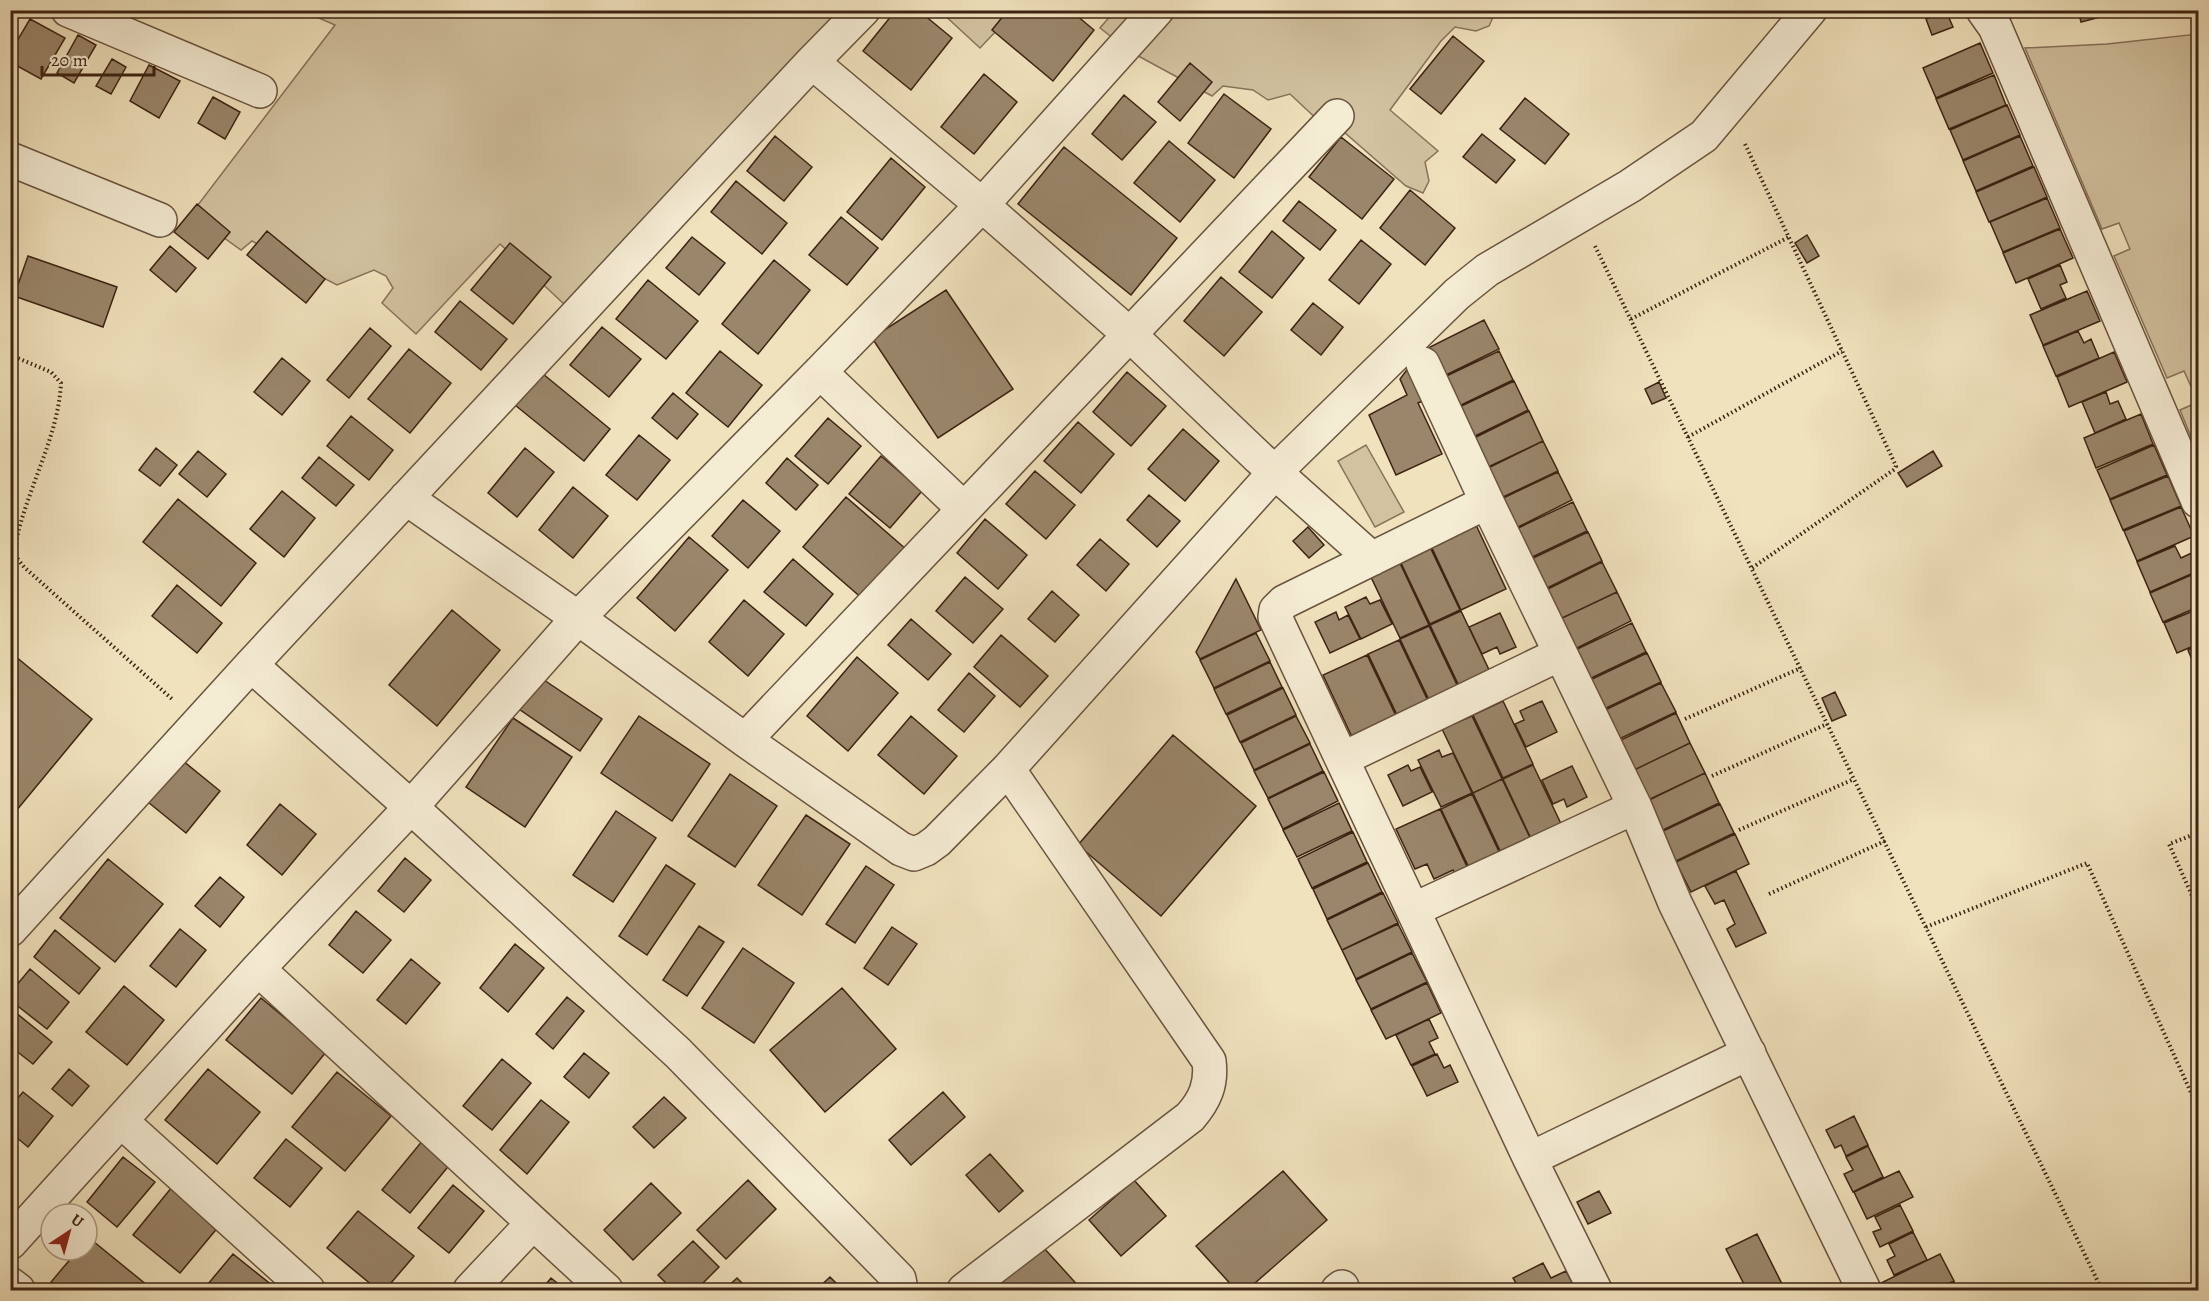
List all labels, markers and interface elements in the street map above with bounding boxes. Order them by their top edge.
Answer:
scale bar [42,39,154,77]
text: 20 m [51,48,88,72]
north arrow [39,1202,99,1262]
text: U [67,1209,88,1233]

